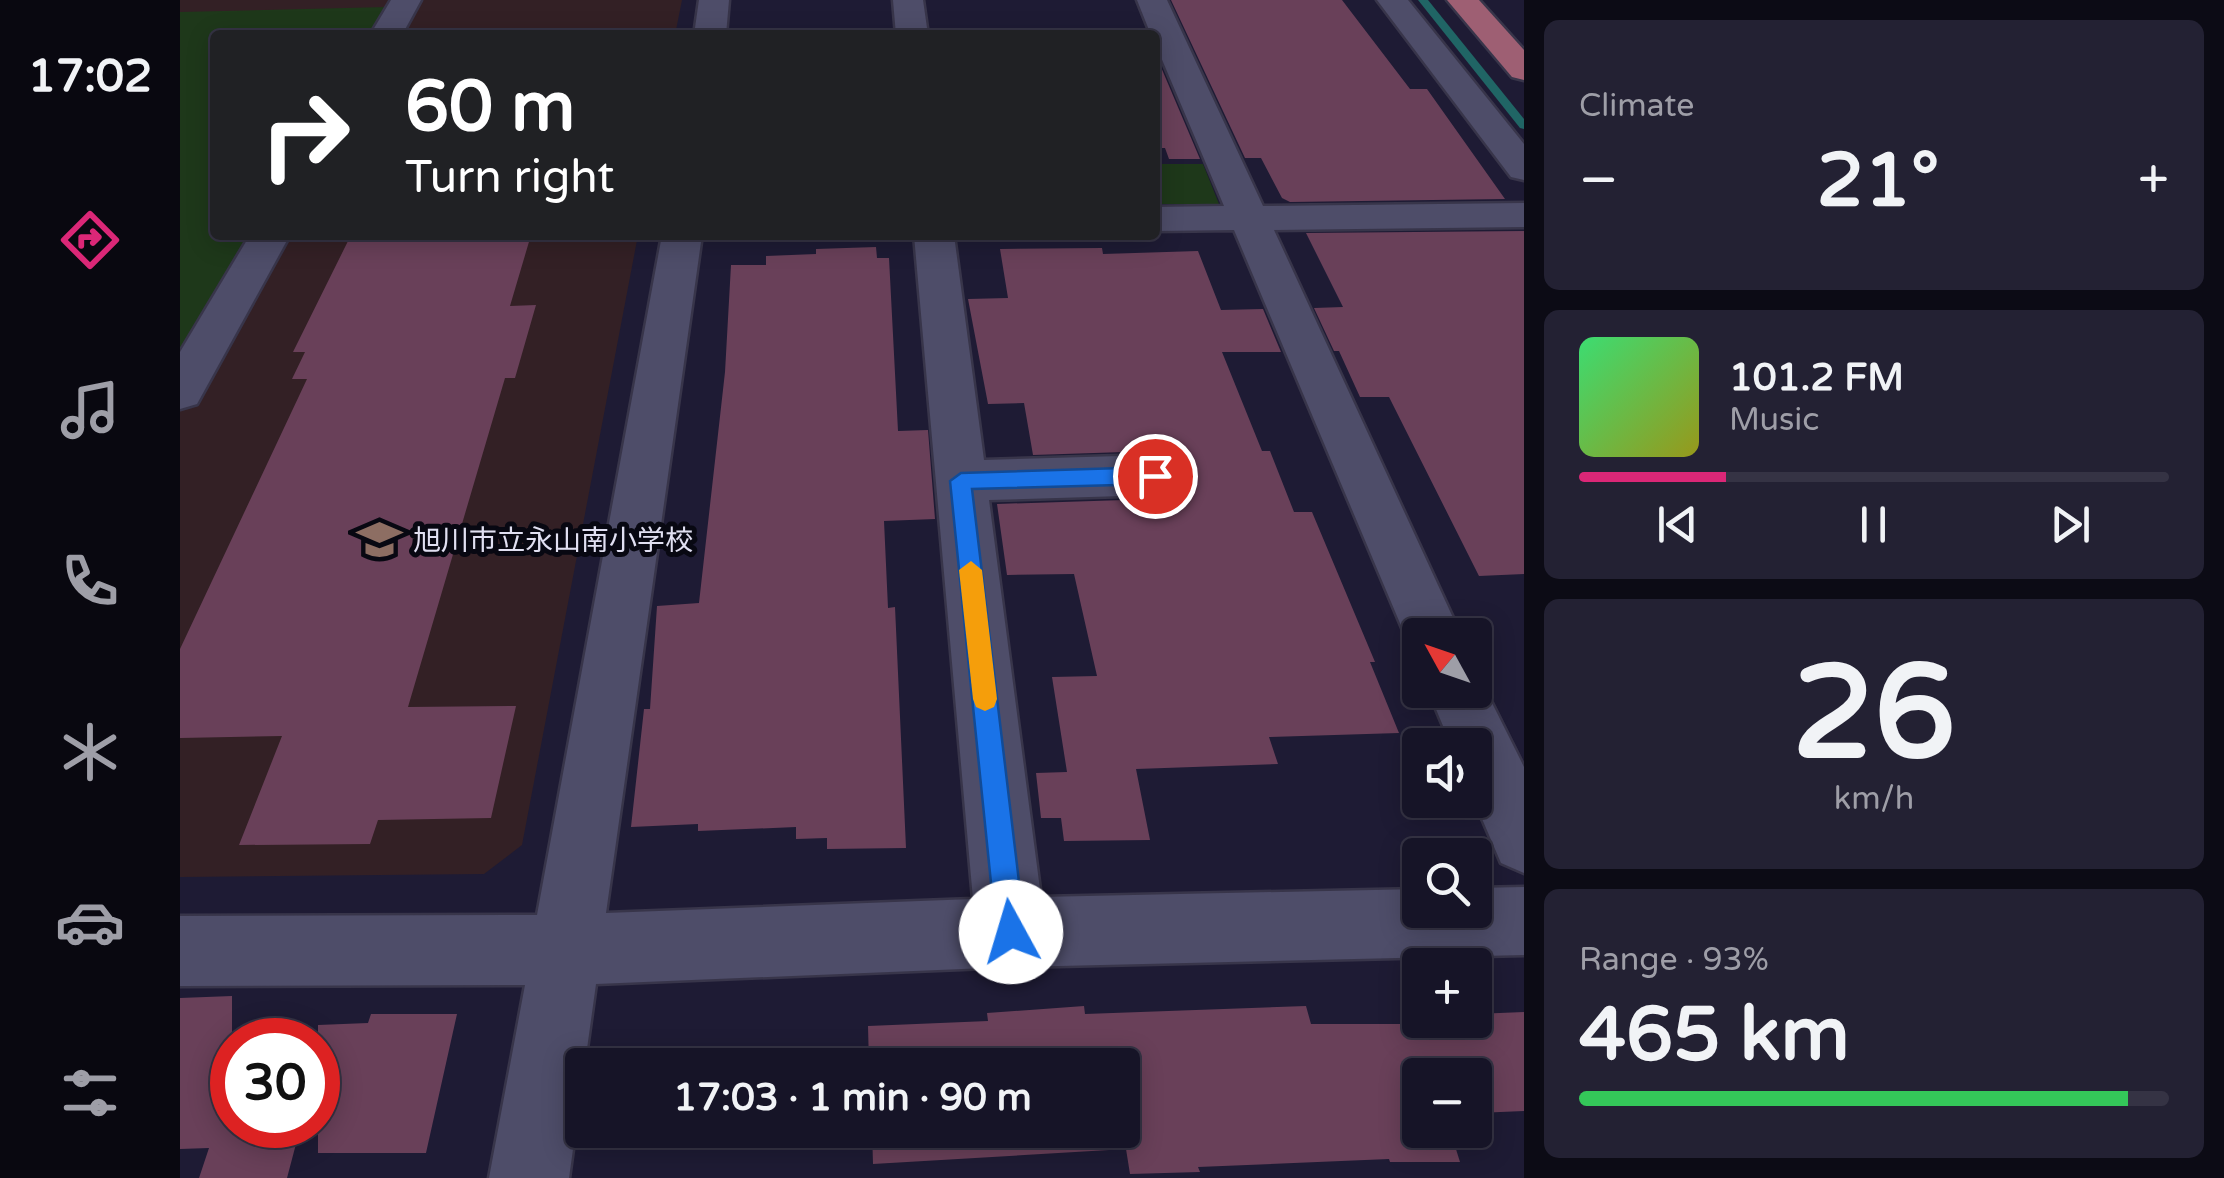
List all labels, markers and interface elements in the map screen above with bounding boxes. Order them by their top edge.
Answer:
text: 17:02 [28,50,152,104]
text: 60 m [405,66,575,150]
icon: right [240,70,370,200]
text: Climate [1579,87,1694,125]
text: 21° [1817,136,1939,226]
text: − [1579,148,1618,214]
text: + [2138,148,2169,214]
text: Turn right [405,151,614,205]
icon: directions [55,205,125,275]
text: 101.2 FM [1729,355,1904,401]
icon: music [55,375,125,445]
text: Music [1729,401,1819,439]
pin [1113,434,1198,519]
icon: arrive [1128,449,1183,504]
icon: previous [1650,497,1705,552]
icon: pause [1846,497,1901,552]
icon: next [2043,497,2098,552]
school or university icon: 旭川市立永山南小学校 [356,516,404,564]
place label: 旭川市立永山南小学校 [413,524,693,558]
icon: phone [55,546,125,616]
north arrow [1402,618,1492,708]
map controls [1402,618,1492,1148]
text: 26 [1792,637,1956,793]
icon: climate [55,717,125,787]
button: sound [1402,728,1492,818]
text: km/h [1834,780,1914,818]
button: search [1402,838,1492,928]
position arrow [959,880,1063,984]
icon: car [55,887,125,957]
text: Range · 93% [1579,941,1769,979]
button: + [1402,948,1492,1038]
text: 465 km [1579,990,1850,1080]
speed limit sign: 30 [210,1018,340,1148]
icon: filters [55,1058,125,1128]
button: − [1402,1058,1492,1148]
text: 17:03 · 1 min · 90 m [673,1075,1032,1121]

